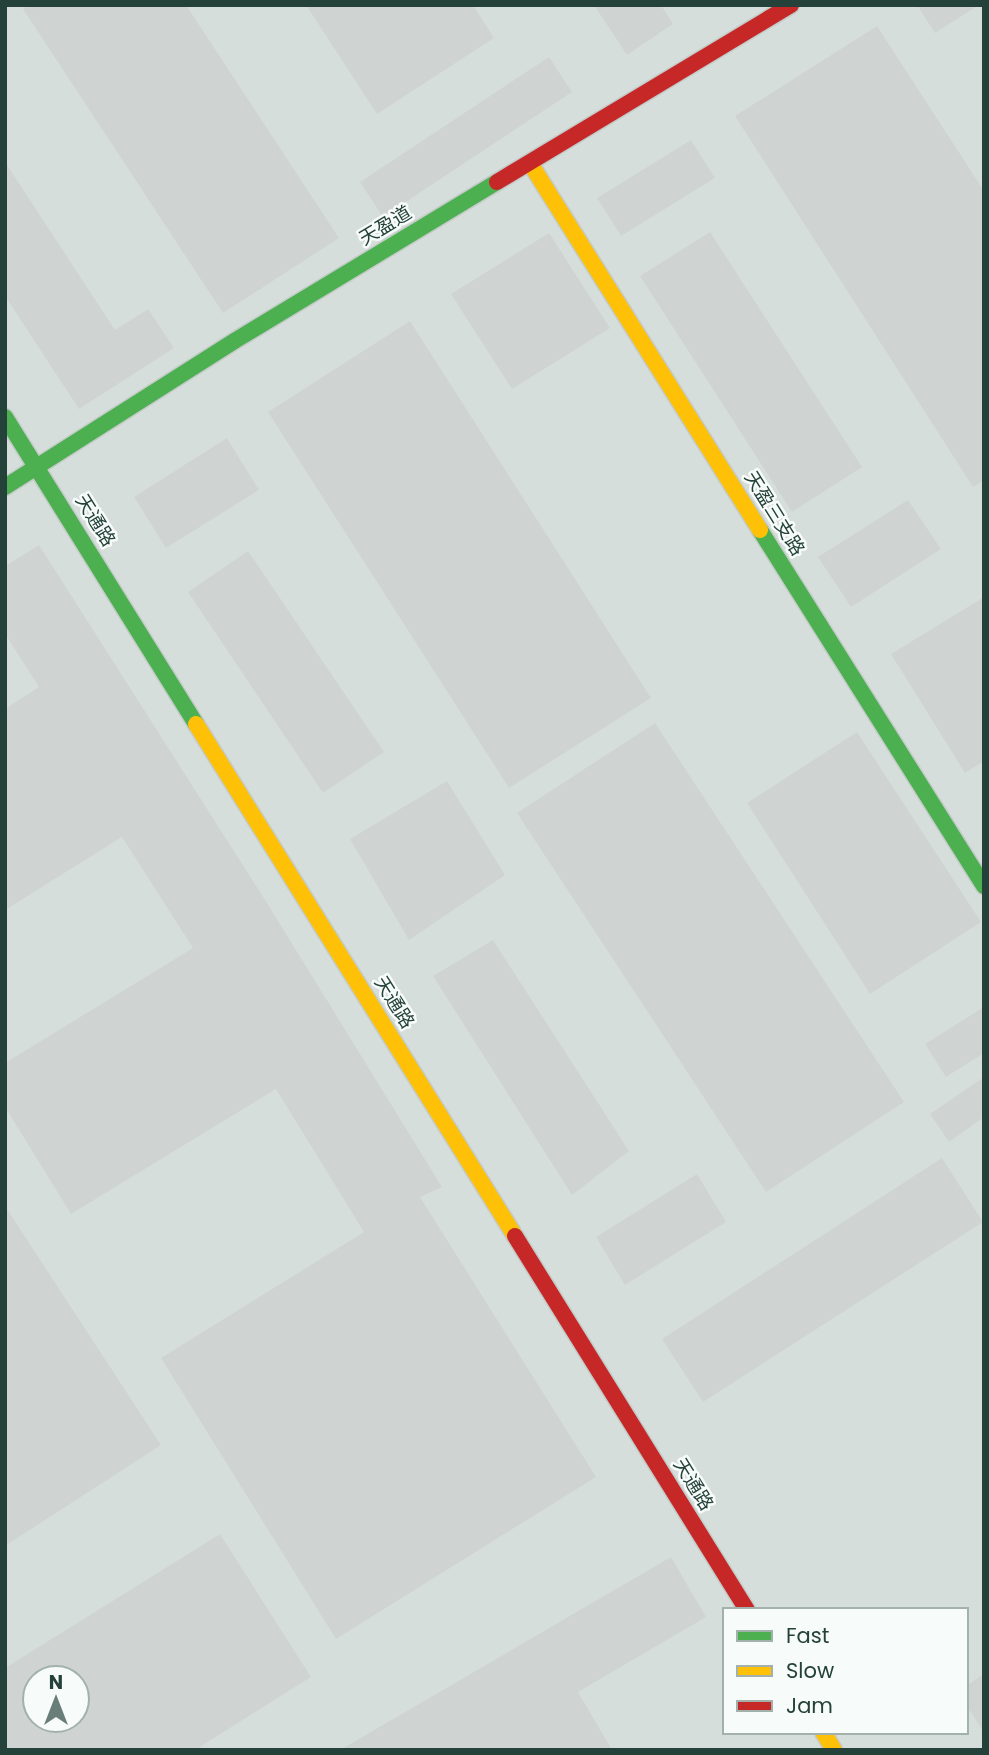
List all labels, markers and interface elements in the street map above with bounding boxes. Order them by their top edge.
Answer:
street label: 天盈道 [354,199,417,252]
street label: 天盈三支路 [738,466,811,561]
street label: 天通路 [69,489,122,552]
street label: 天通路 [368,971,421,1034]
street label: 天通路 [667,1453,720,1516]
legend [723,1608,968,1734]
text: Fast [786,1621,829,1650]
text: Slow [786,1656,834,1685]
north arrow [21,1664,91,1734]
text: N [49,1669,63,1696]
text: Jam [786,1691,833,1720]

